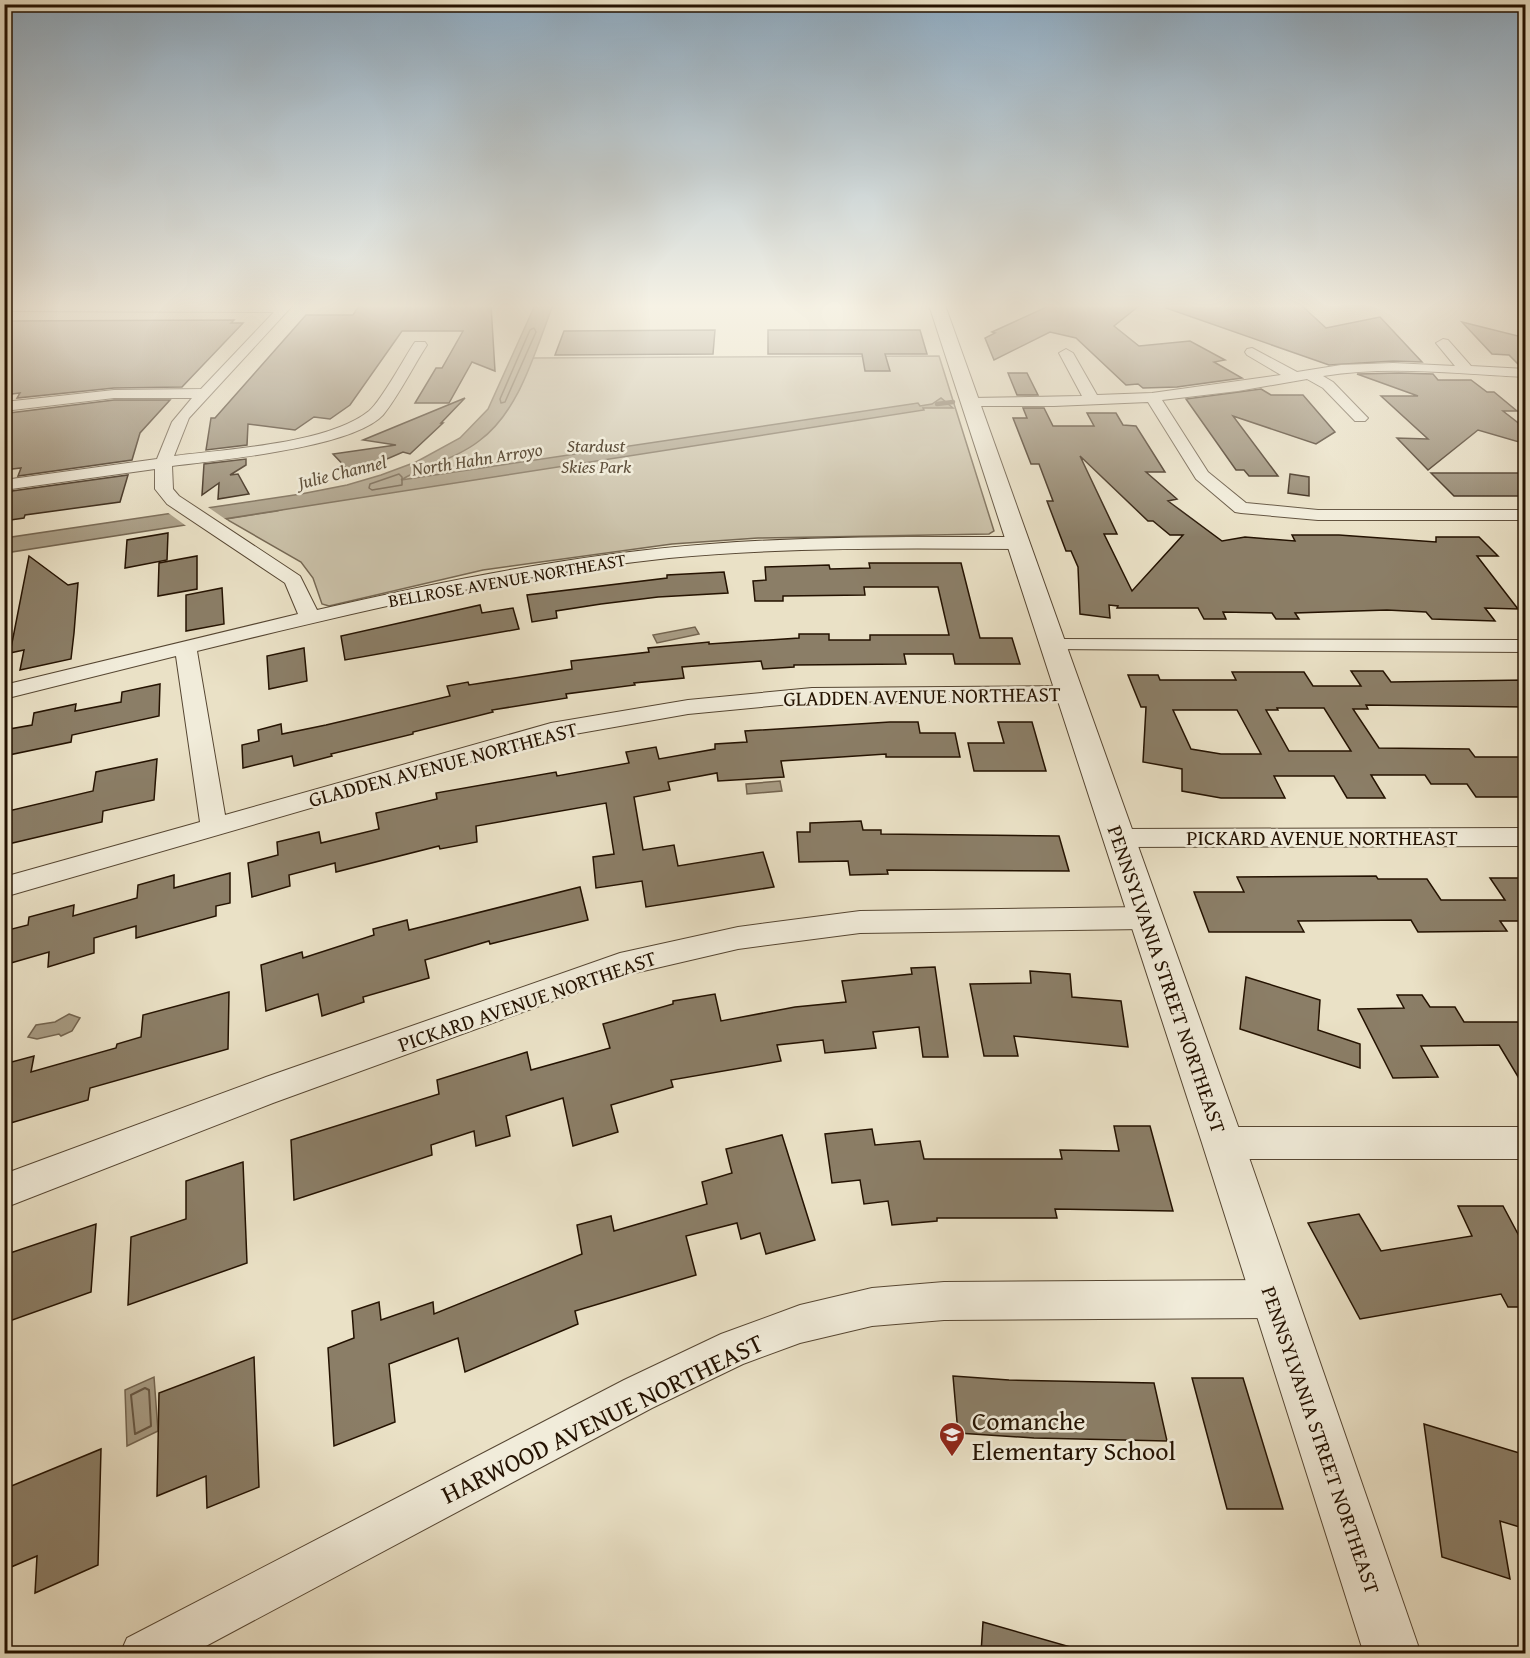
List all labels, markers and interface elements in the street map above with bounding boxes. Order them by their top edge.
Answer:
park label: Stardust Skies Park [561,432,632,480]
water label: North Hahn Arroyo [409,435,545,483]
water label: Julie Channel [292,448,390,497]
street label: BELLROSE AVENUE NORTHEAST [386,546,628,614]
street label: GLADDEN AVENUE NORTHEAST [783,678,1061,714]
street label: GLADDEN AVENUE NORTHEAST [305,713,581,815]
street label: PENNSYLVANIA STREET NORTHEAST [1100,821,1234,1137]
street label: PICKARD AVENUE NORTHEAST [1186,822,1458,853]
street label: PICKARD AVENUE NORTHEAST [394,942,661,1060]
street label: PENNSYLVANIA STREET NORTHEAST [1254,1282,1388,1598]
street label: HARWOOD AVENUE NORTHEAST [434,1323,770,1513]
place label: Comanche Elementary School [972,1401,1176,1470]
school or university icon: Comanche Elementary School [937,1420,967,1458]

